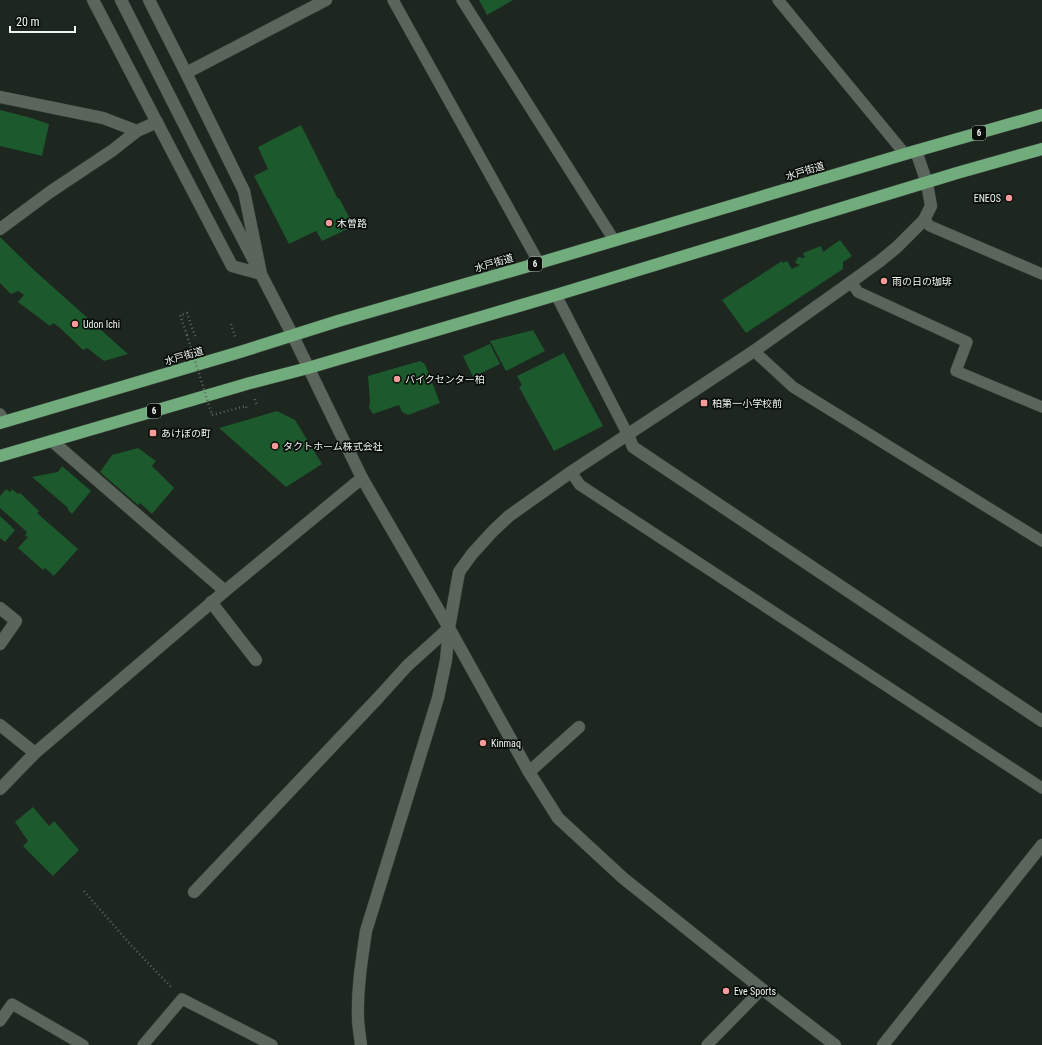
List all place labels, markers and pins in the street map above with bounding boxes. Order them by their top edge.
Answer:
place label: ENEOS [974,193,1001,204]
marker: ENEOS [1004,193,1014,203]
marker: 木曽路 [324,218,334,228]
place label: 木曽路 [337,218,367,229]
marker: 雨の日の珈琲 [879,276,889,286]
place label: 雨の日の珈琲 [892,276,952,287]
marker: Udon Ichi [70,319,80,329]
place label: Udon Ichi [83,319,120,330]
marker: バイクセンター柏 [392,374,402,384]
place label: バイクセンター柏 [405,374,485,385]
marker: 柏第一小学校前 [699,398,709,408]
place label: 柏第一小学校前 [712,398,782,409]
marker: あけぼの町 [148,428,158,438]
place label: あけぼの町 [161,428,211,439]
marker: タクトホーム株式会社 [270,441,280,451]
place label: タクトホーム株式会社 [283,441,383,452]
marker: Kinmaq [478,738,488,748]
place label: Kinmaq [491,738,521,749]
marker: Eve Sports [721,986,731,996]
place label: Eve Sports [734,986,776,997]

